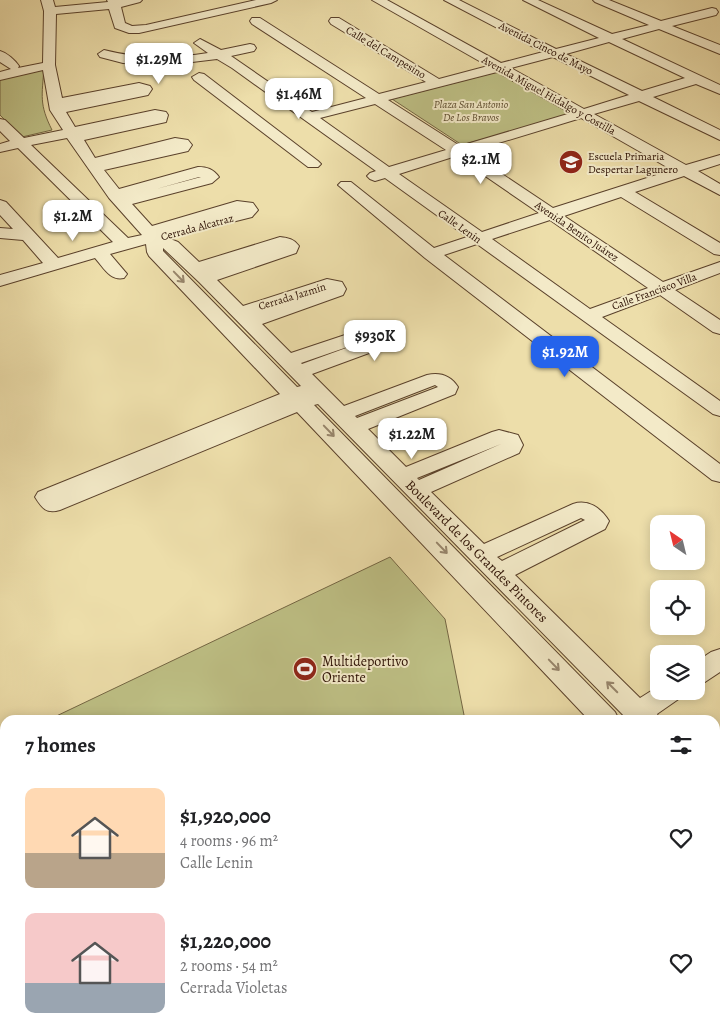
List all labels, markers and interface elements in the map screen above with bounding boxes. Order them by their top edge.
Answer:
street label: Avenida Cinco de Mayo [495,18,596,79]
street label: Calle del Campesino [343,23,429,83]
pin: $1.29M [118,42,200,85]
text: $1.29M [136,48,182,70]
street label: Avenida Miguel Hidalgo y Costilla [478,52,619,139]
pin: $1.46M [258,78,340,120]
text: $1.46M [276,83,322,105]
park label: Plaza San Antonio De Los Bravos [434,97,509,125]
pin: $2.1M [446,142,516,185]
text: $2.1M [462,148,500,170]
school or university icon: Escuela Primaria Despertar Lagunero [558,149,584,175]
place label: Escuela Primaria Despertar Lagunero [588,149,678,177]
street label: Avenida Benito Juárez [531,197,622,265]
pin: $1.2M [38,200,108,242]
text: $1.2M [54,205,92,227]
street label: Calle Lenin [435,206,485,247]
street label: Cerrada Alcatraz [159,211,235,244]
street label: Calle Francisco Villa [610,269,700,314]
one-way arrow [173,270,185,283]
street label: Cerrada Jazmín [256,279,328,314]
pin: $930K [340,320,410,362]
text: $930K [355,325,395,347]
pin: $1.92M [524,336,606,378]
text: $1.92M [542,341,588,363]
pin: $1.22M [371,418,453,460]
text: $1.22M [389,423,435,445]
one-way arrow [323,424,335,437]
street label: Boulevard de los Grandes Pintores [401,476,552,627]
north arrow [650,515,705,570]
map controls [650,515,705,700]
one-way arrow [436,542,448,554]
button: locate [650,580,705,635]
button: layers [650,645,705,700]
place label: Multideportivo Oriente [322,652,408,687]
sports icon: Multideportivo Oriente [292,656,318,682]
one-way arrow [548,659,560,672]
one-way arrow [606,680,618,693]
text: 7 homes [25,731,96,759]
icon: filters [667,731,695,759]
text: $1,920,000 [180,802,271,830]
icon: home [65,808,125,868]
icon: heart [667,824,695,852]
text: 4 rooms · 96 m² [180,830,278,852]
text: Calle Lenin [180,852,253,874]
text: $1,220,000 [180,927,271,955]
icon: home [65,933,125,993]
icon: heart [667,949,695,977]
text: 2 rooms · 54 m² [180,955,278,977]
text: Cerrada Violetas [180,977,287,999]

